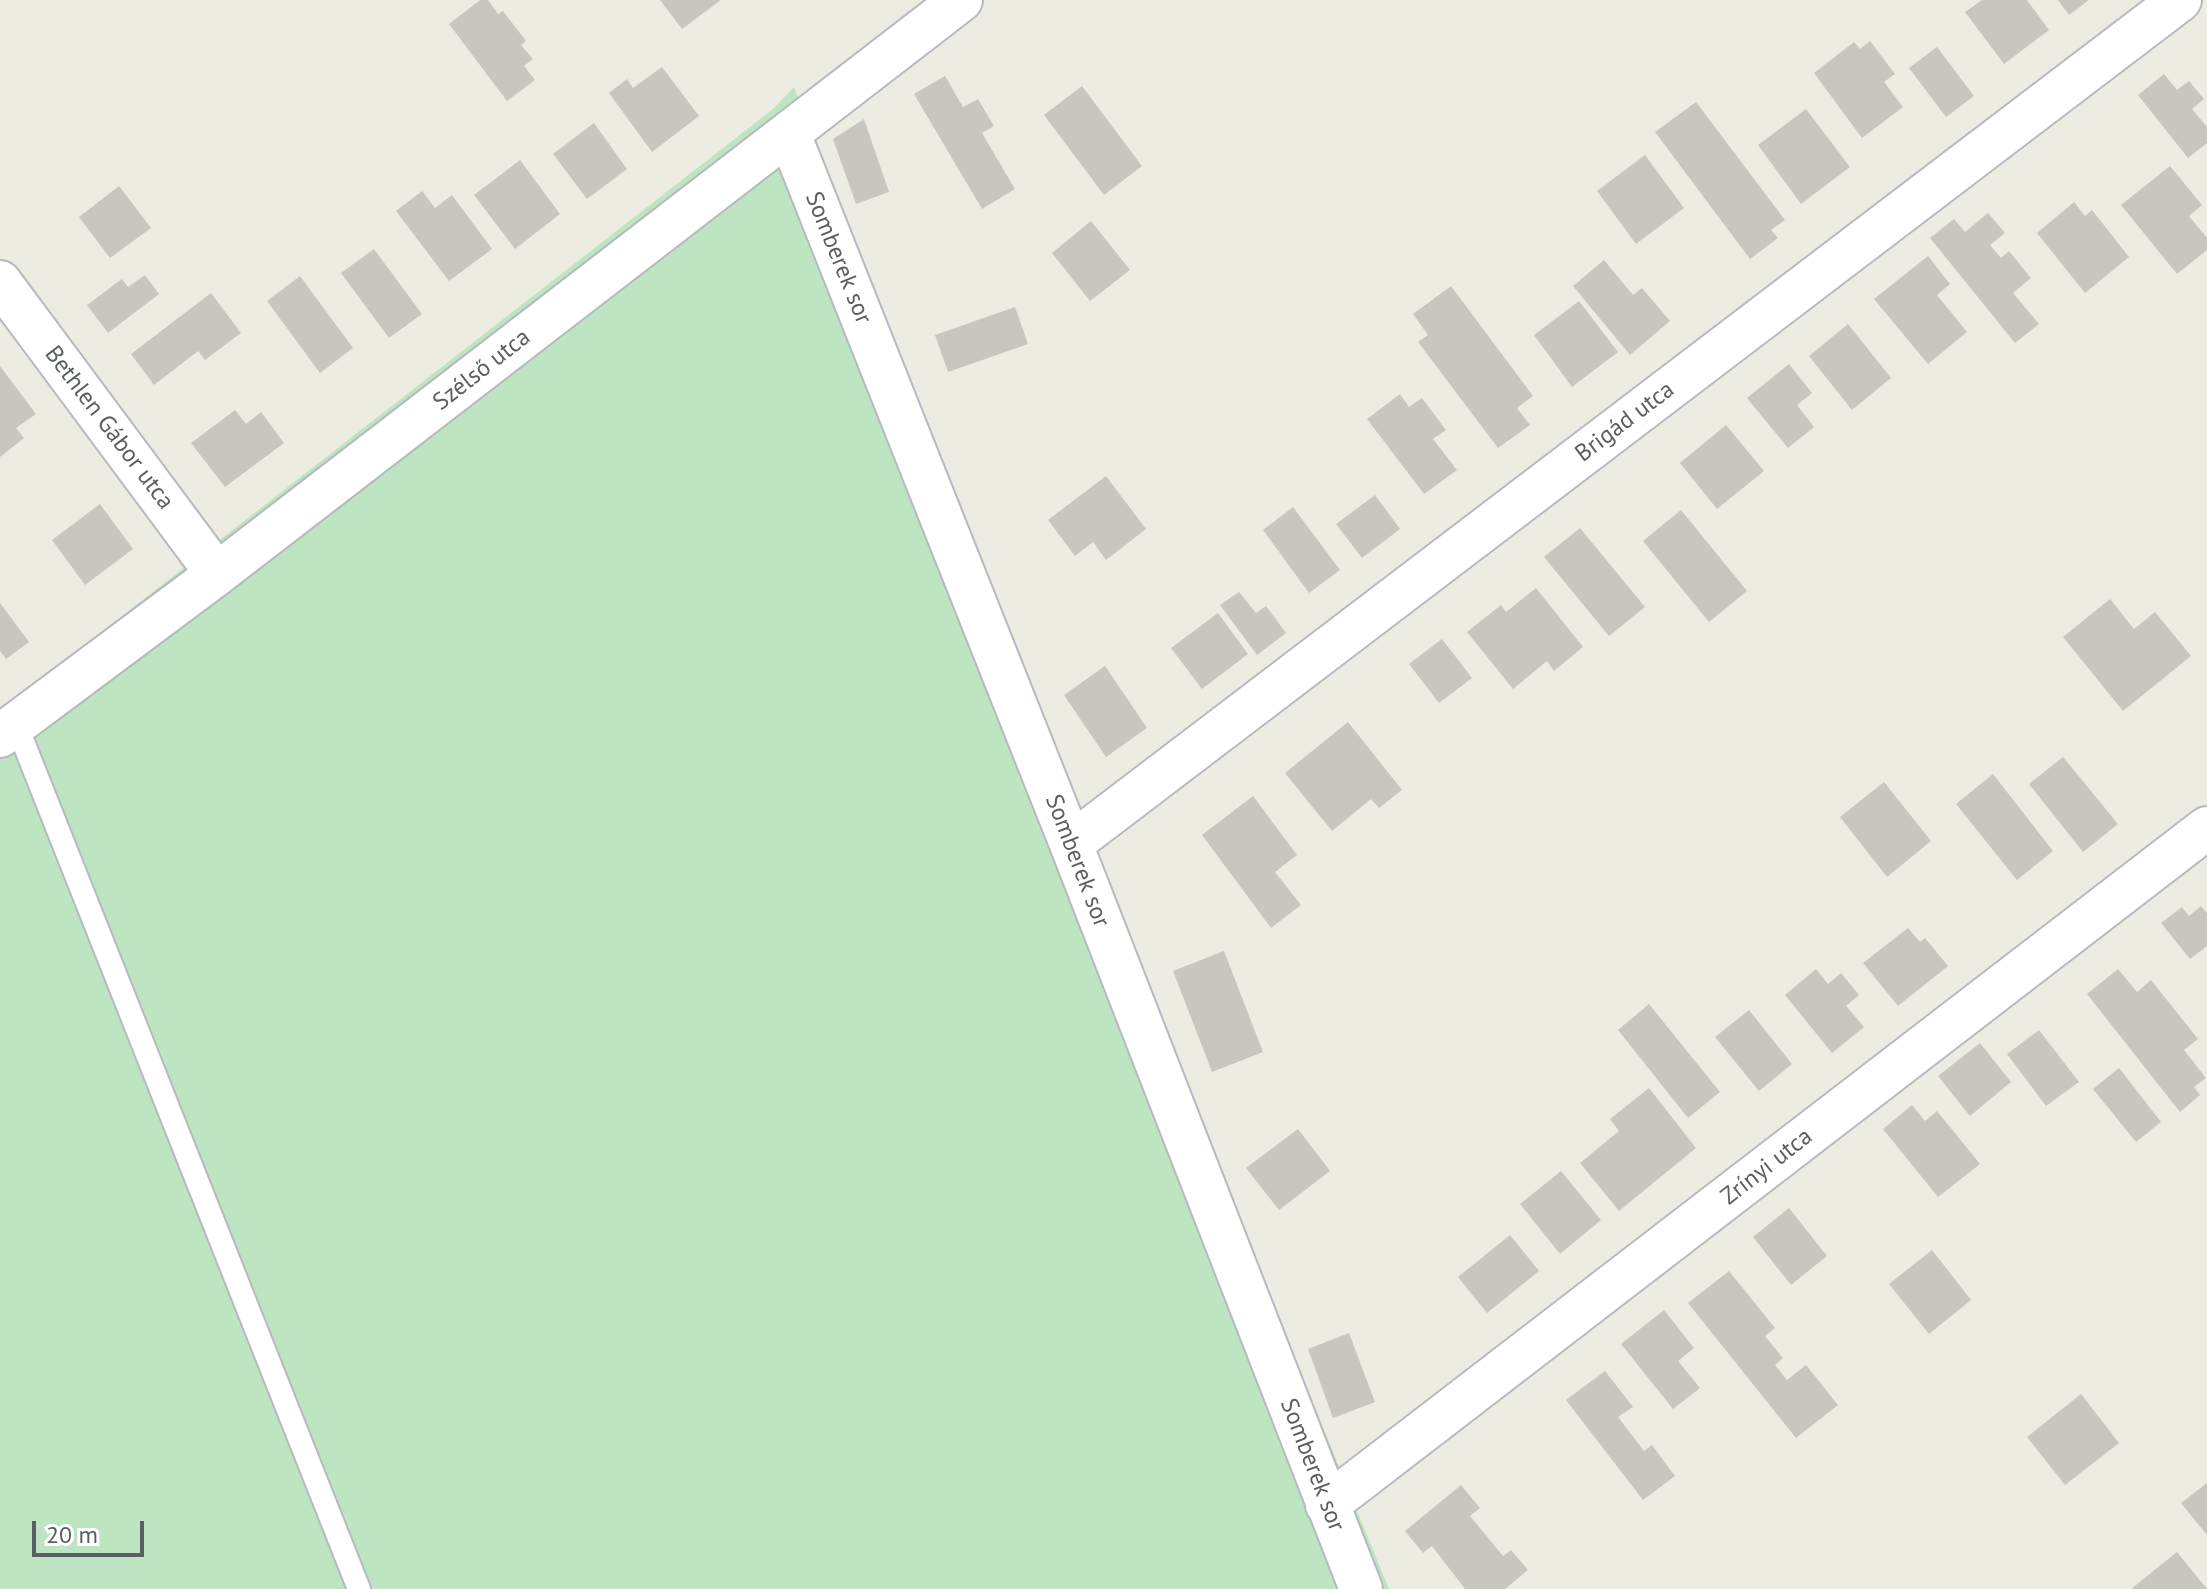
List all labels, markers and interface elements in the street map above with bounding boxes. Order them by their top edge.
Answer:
street label: Somberek sor [798,188,878,328]
street label: Szélső utca [428,323,536,417]
street label: Bethlen Gábor utca [38,341,180,515]
street label: Brigád utca [1570,376,1680,468]
street label: Somberek sor [1039,791,1115,931]
street label: Zrínyi utca [1716,1122,1818,1212]
street label: Somberek sor [1274,1395,1350,1535]
scale bar [36,1505,148,1555]
text: 20 m [46,1519,98,1550]

